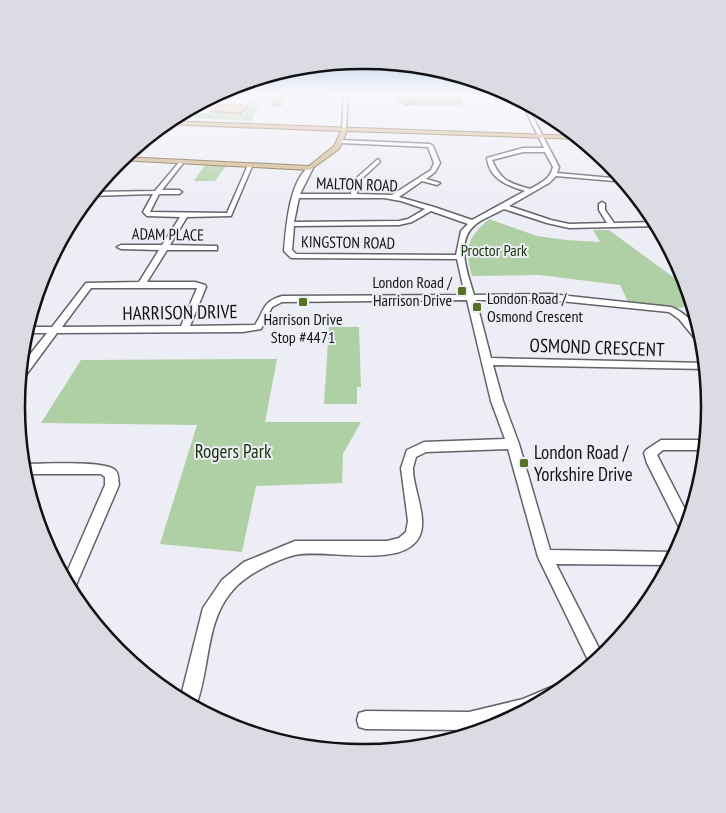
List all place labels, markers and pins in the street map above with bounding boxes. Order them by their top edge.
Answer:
place label: London Road / Harrison Drive [372,272,453,310]
marker: London Road / Harrison Drive [456,285,468,297]
place label: London Road / Osmond Crescent [487,288,583,326]
marker: Harrison Drive Stop #4471 [297,296,309,308]
marker: London Road / Osmond Crescent [471,301,483,313]
place label: Harrison Drive Stop #4471 [263,309,343,347]
place label: London Road / Yorkshire Drive [534,440,633,486]
marker: London Road / Yorkshire Drive [518,457,530,469]

